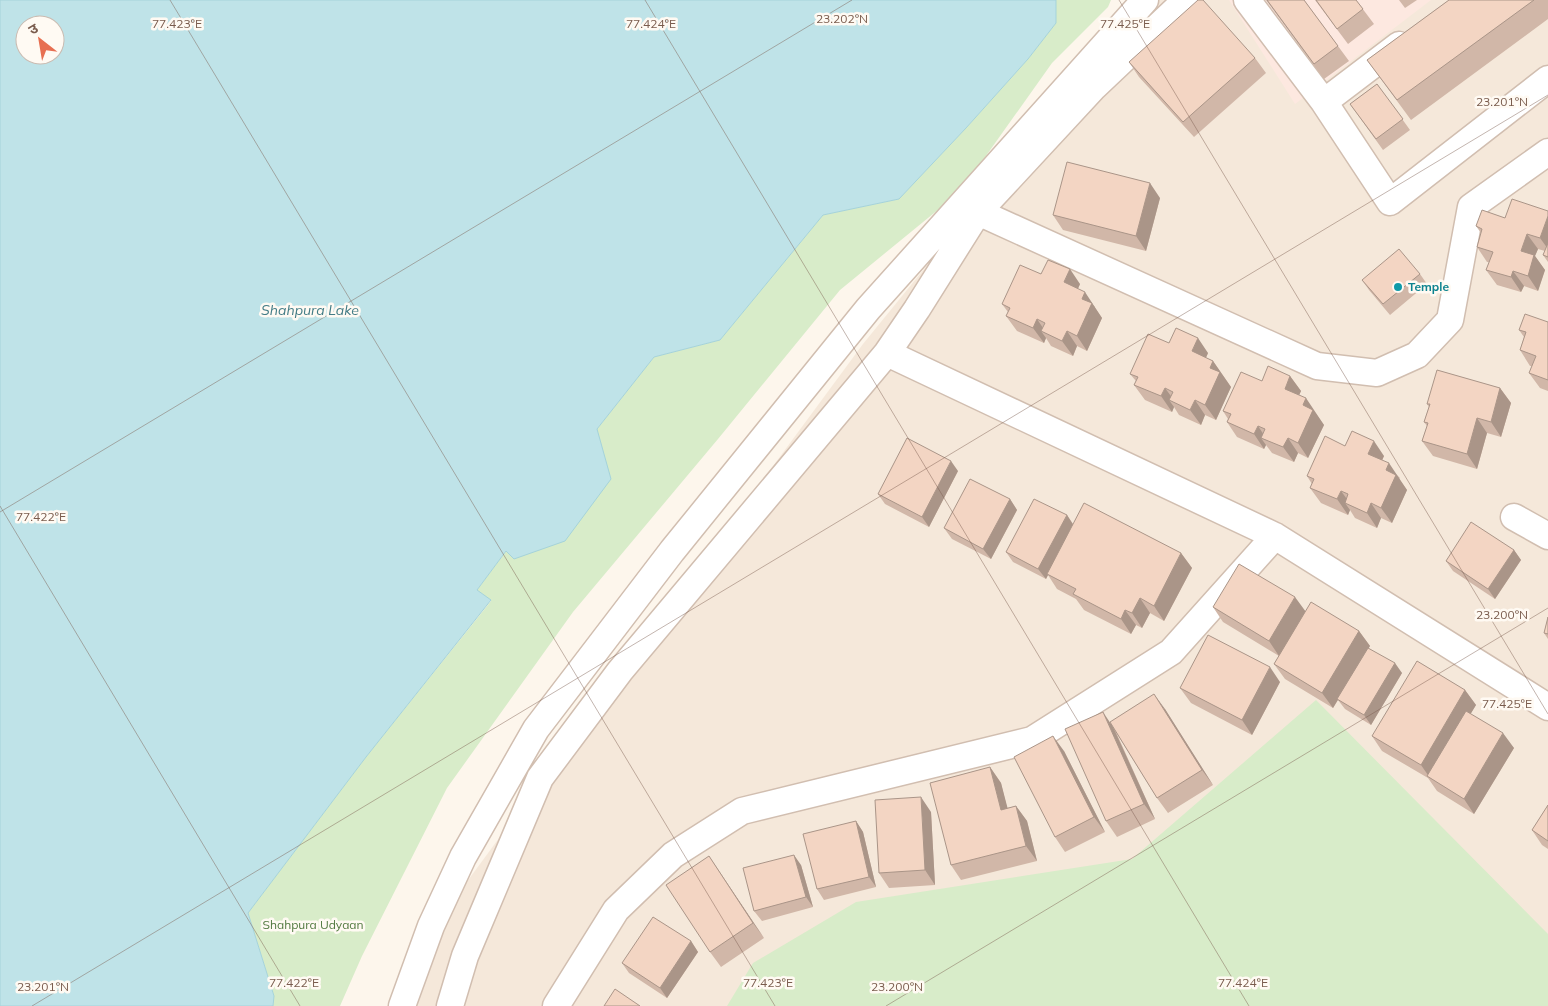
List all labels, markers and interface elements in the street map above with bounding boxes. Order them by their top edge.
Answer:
text: 23.202°N [816,11,868,26]
north arrow [15,15,65,65]
text: 77.423°E [152,16,202,31]
text: 77.424°E [626,16,676,31]
text: 77.425°E [1100,16,1150,31]
text: उ [25,19,42,39]
text: 23.201°N [1476,94,1528,109]
place label: Temple [1408,279,1449,294]
marker: Temple [1392,281,1404,293]
water label: Shahpura Lake [261,301,359,319]
text: 77.422°E [16,509,66,524]
text: 23.200°N [1476,607,1528,622]
text: 77.425°E [1482,696,1532,711]
park label: Shahpura Udyaan [262,917,364,932]
text: 77.422°E [269,975,319,990]
text: 77.423°E [743,975,793,990]
text: 77.424°E [1218,975,1268,990]
text: 23.201°N [17,979,69,994]
text: 23.200°N [871,979,923,994]

